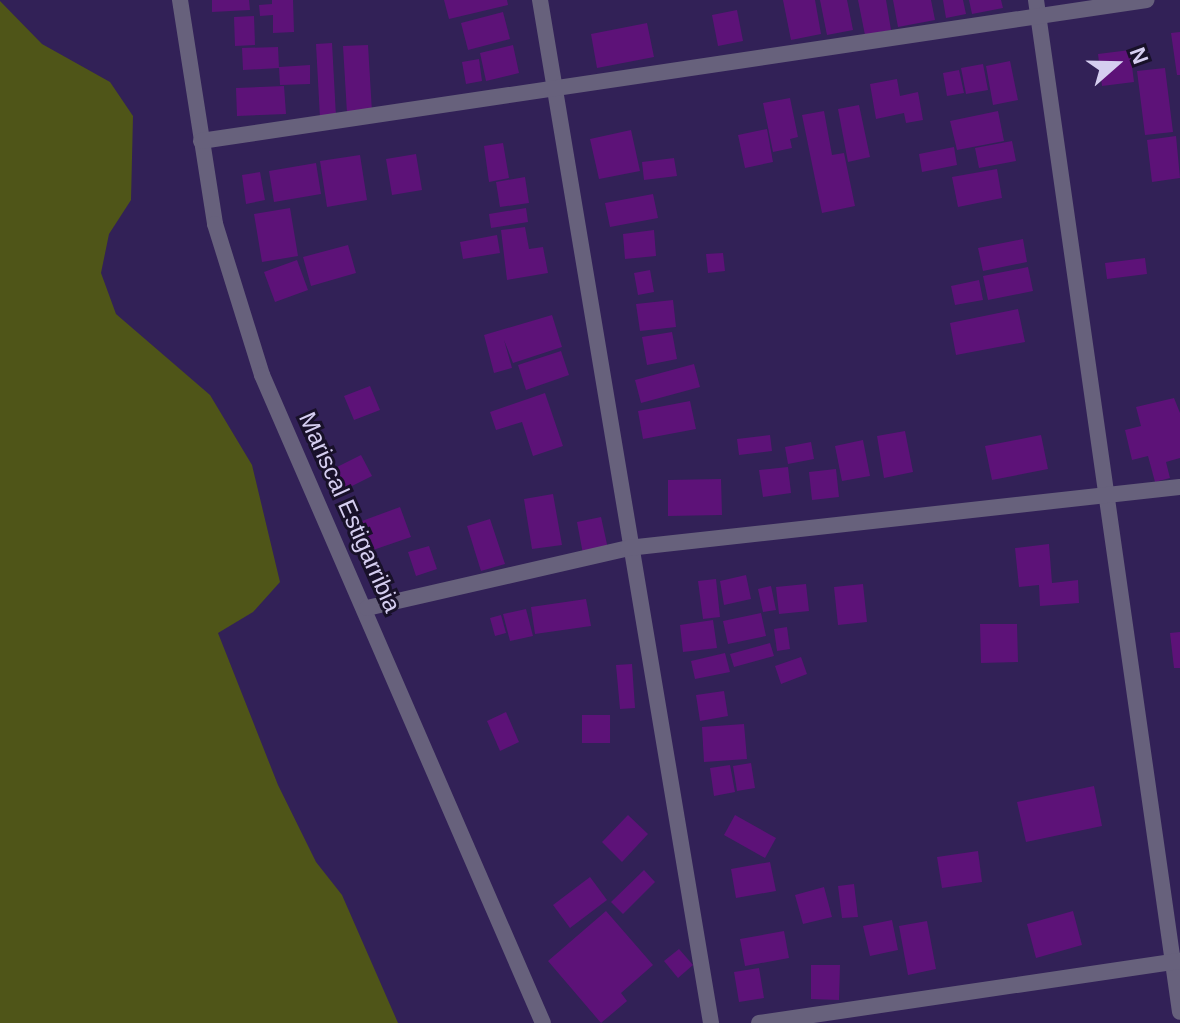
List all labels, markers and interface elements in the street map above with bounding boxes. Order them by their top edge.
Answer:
north arrow [1076,24,1156,104]
text: N [1125,44,1153,67]
street label: Mariscal Estigarribia [293,407,407,617]

